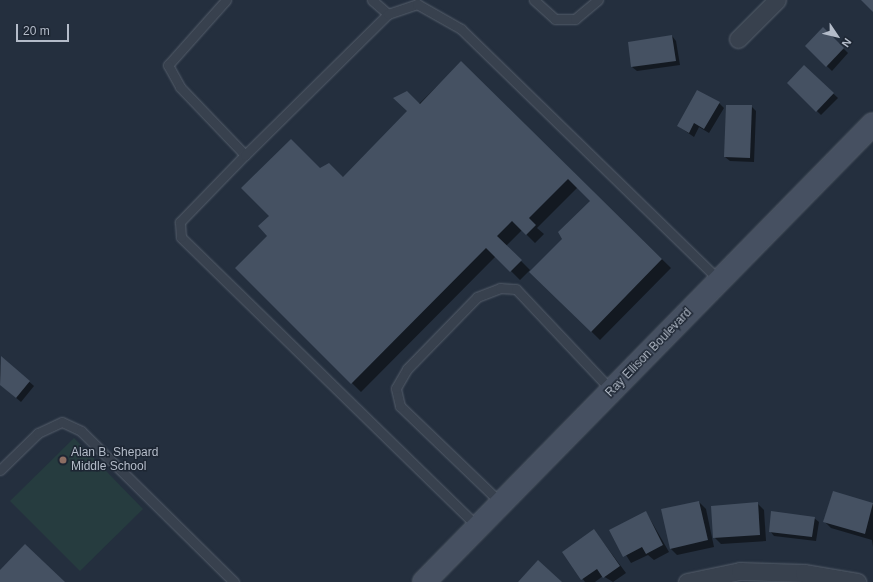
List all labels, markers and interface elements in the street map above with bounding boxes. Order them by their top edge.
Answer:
scale bar [18,16,71,42]
north arrow [817,16,857,56]
text: 20 m [23,24,50,38]
text: N [840,36,854,50]
street label: Ray Ellison Boulevard [603,306,695,400]
place label: Alan B. Shepard Middle School [71,446,158,474]
marker: Alan B. Shepard Middle School [58,455,68,465]

